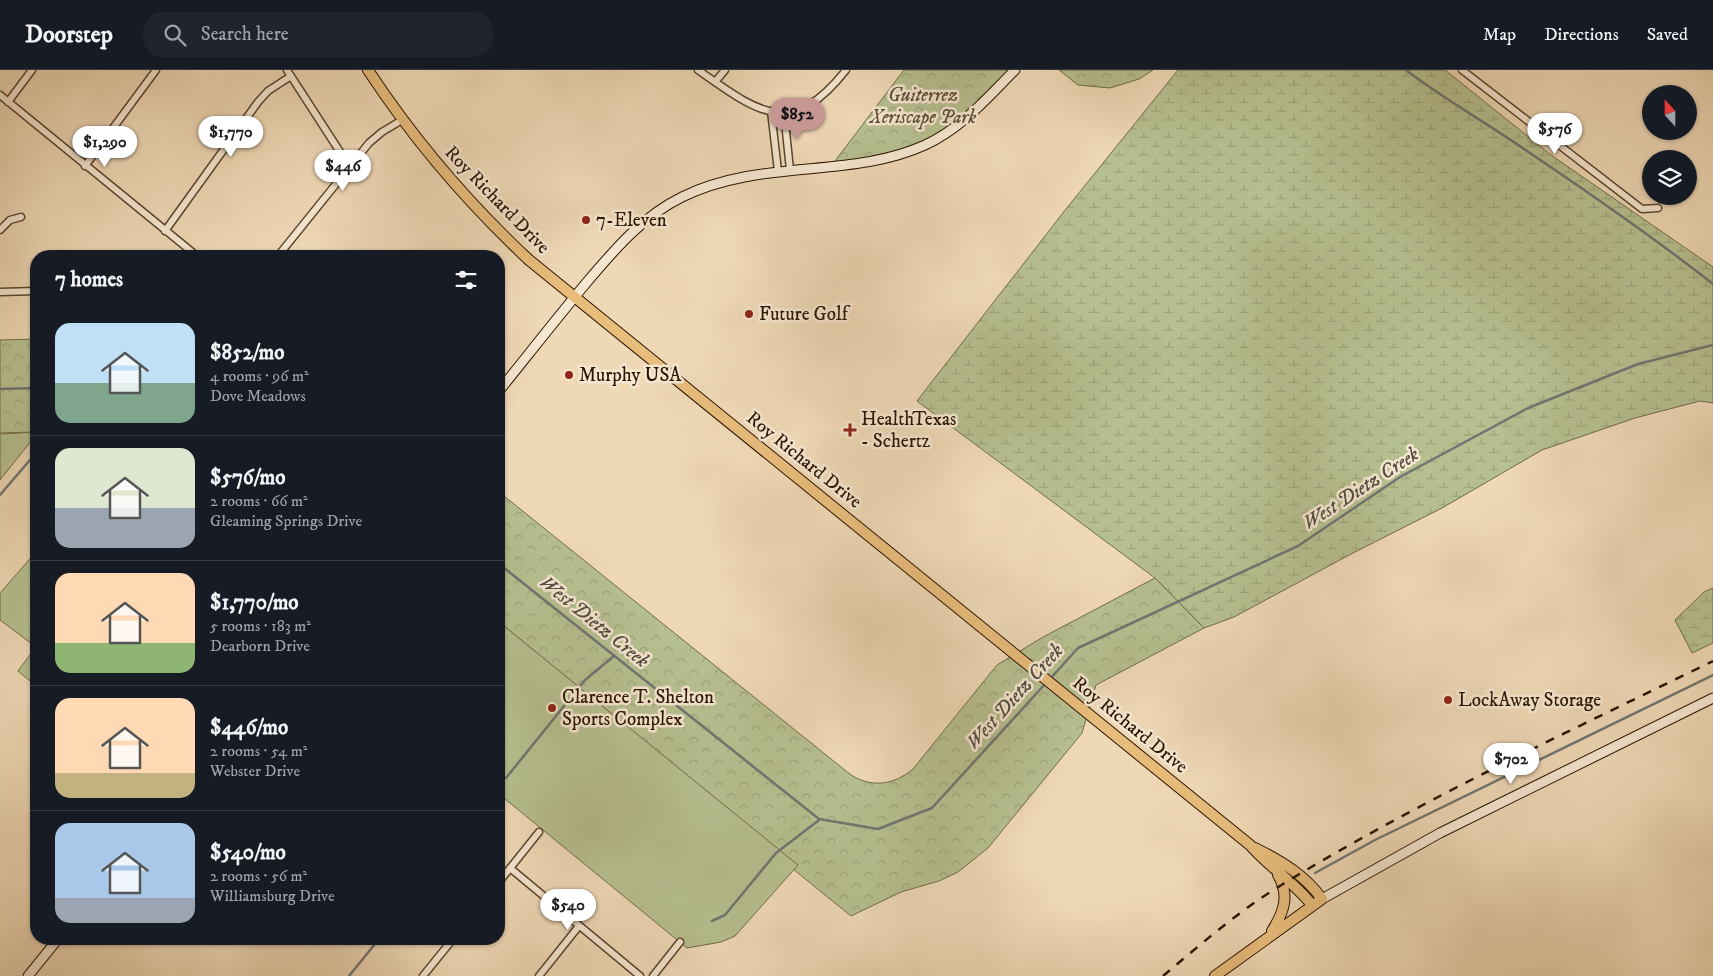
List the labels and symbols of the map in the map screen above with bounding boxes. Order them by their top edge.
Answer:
park label: Guiterrez Xeriscape Park [868,84,976,130]
north arrow [1642,85,1698,140]
pin: $852 [767,98,827,140]
pin: $576 [1525,112,1585,155]
pin: $1,770 [190,116,272,158]
pin: $1,290 [64,126,146,168]
street label: Roy Richard Drive [440,141,555,259]
pin: $446 [313,150,373,192]
place label: 7-Eleven [596,209,667,232]
marker: 7-Eleven [580,214,592,226]
place label: Future Golf [759,303,851,326]
marker: Future Golf [743,308,755,320]
place label: Murphy USA [579,364,682,387]
marker: Murphy USA [563,369,575,381]
street label: Roy Richard Drive [742,407,866,514]
place label: HealthTexas - Schertz [861,408,956,453]
marker: HealthTexas - Schertz [843,423,857,437]
water label: West Dietz Creek [1298,442,1424,536]
water label: West Dietz Creek [534,570,654,674]
water label: West Dietz Creek [961,638,1069,755]
street label: Roy Richard Drive [1068,672,1192,779]
place label: Clarence T. Shelton Sports Complex [562,686,714,731]
place label: LockAway Storage [1458,689,1601,712]
marker: LockAway Storage [1442,694,1454,706]
marker: Clarence T. Shelton Sports Complex [546,702,558,714]
pin: $702 [1481,742,1541,785]
pin: $540 [538,888,598,931]

